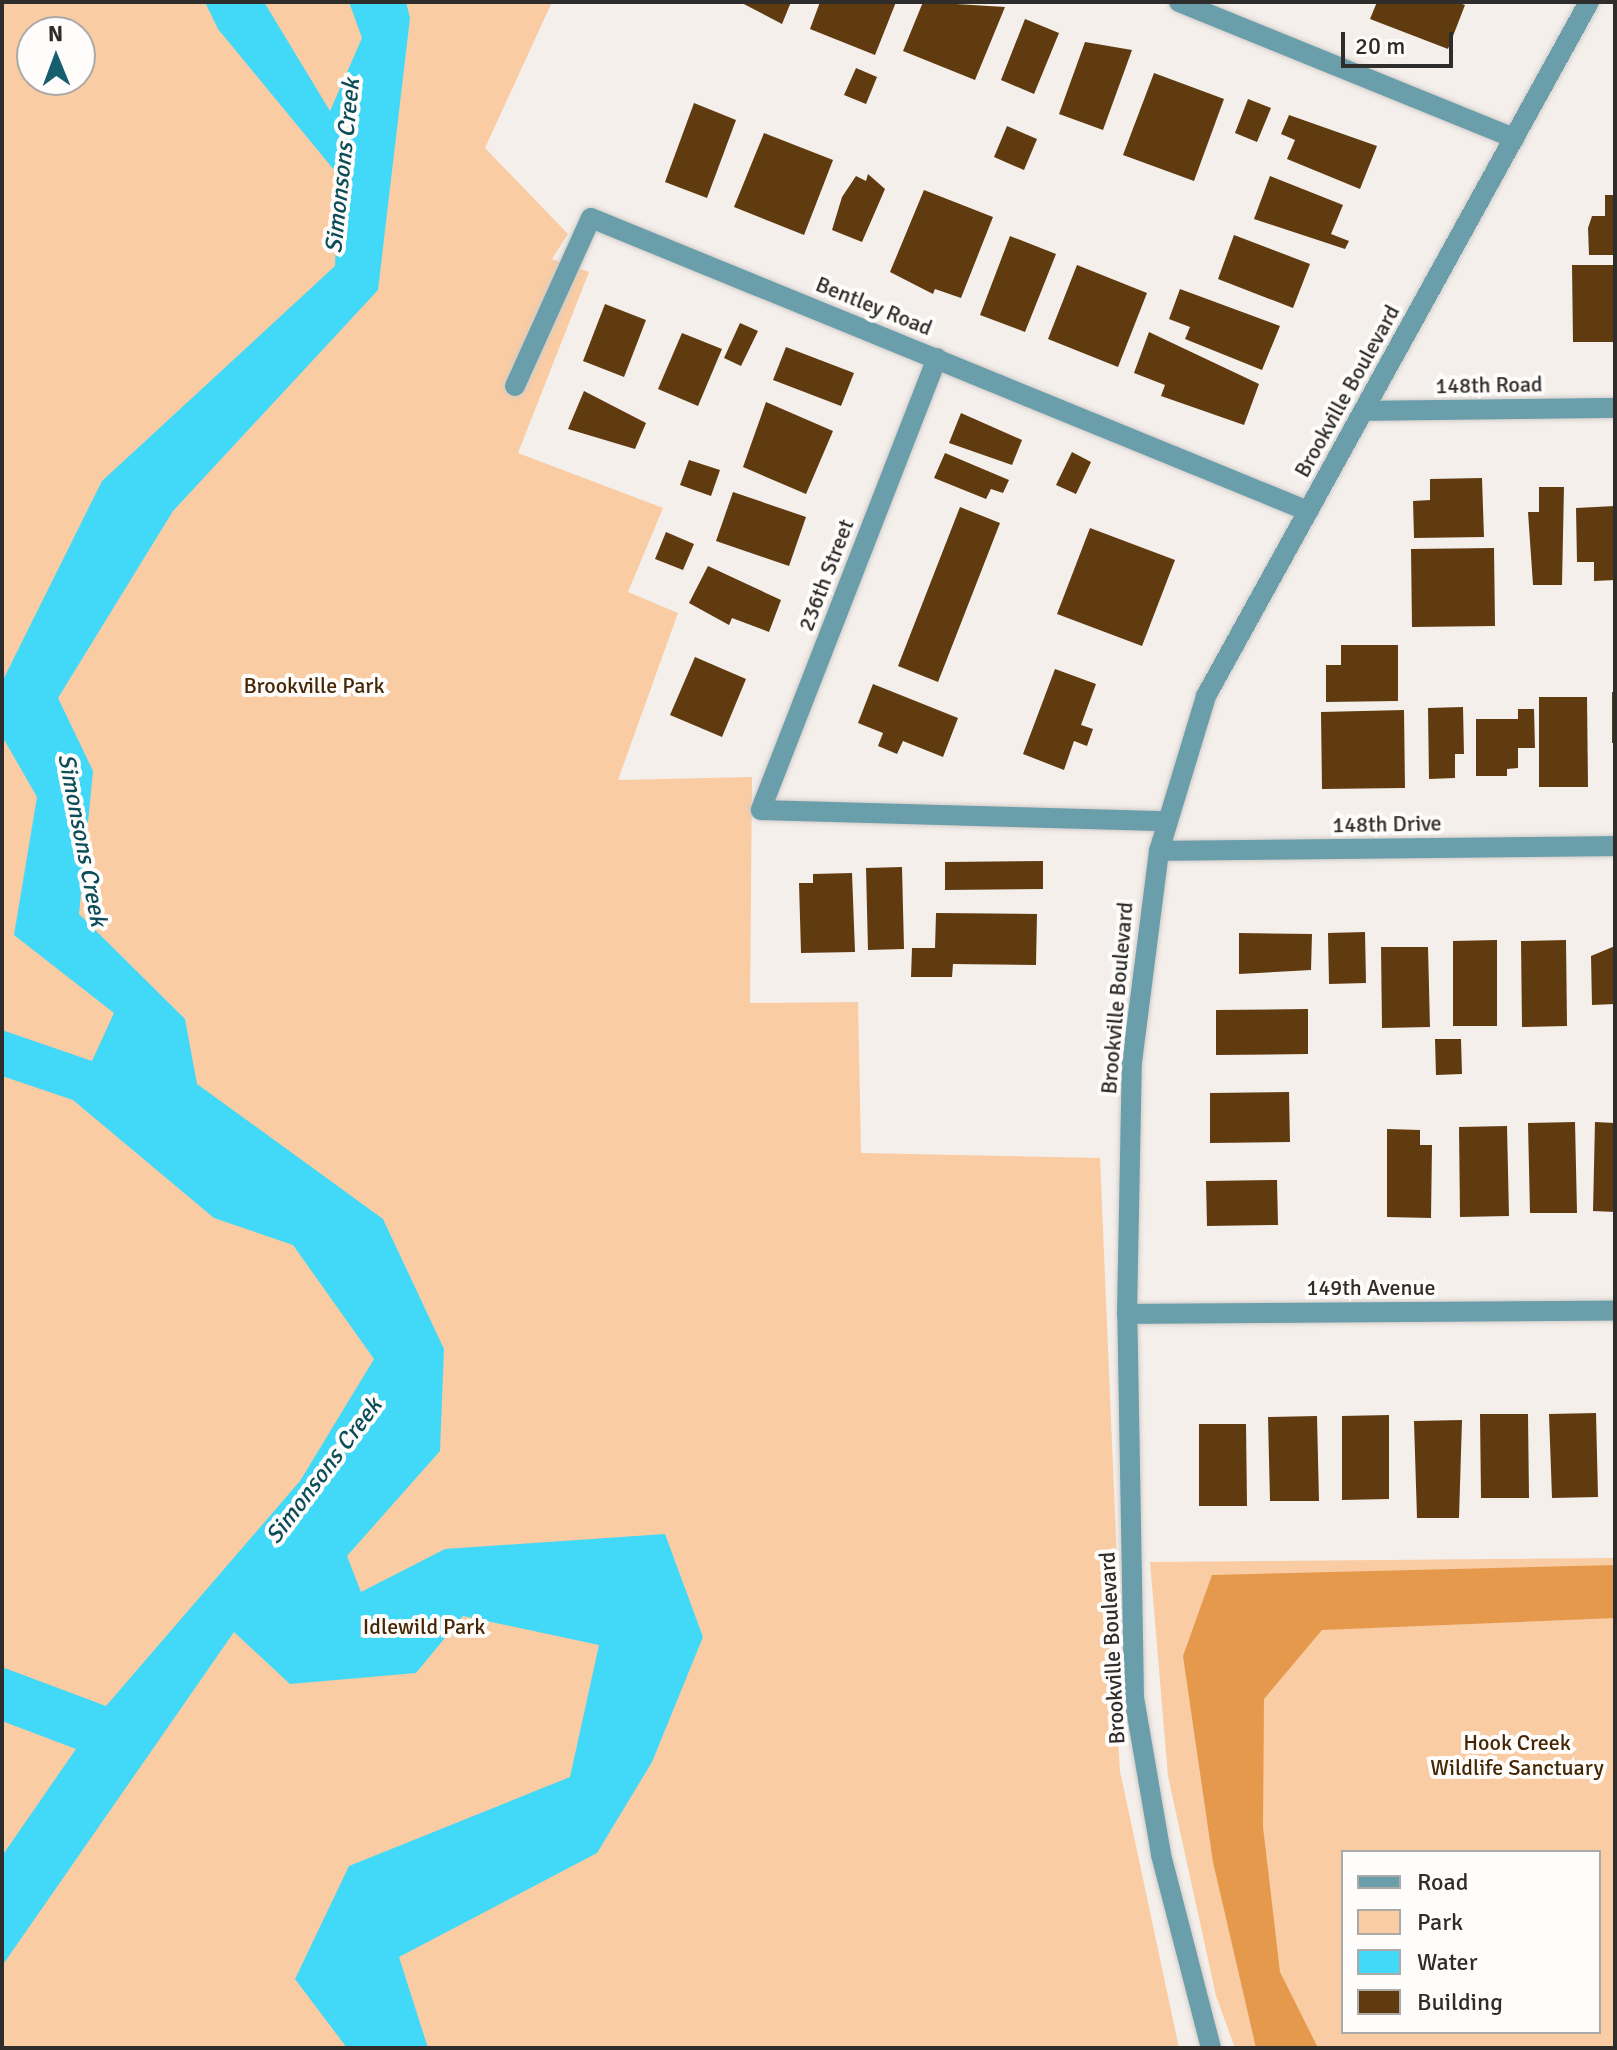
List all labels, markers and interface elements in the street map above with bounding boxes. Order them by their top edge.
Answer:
north arrow [16,16,96,96]
scale bar [1345,16,1457,66]
text: N [48,20,63,47]
text: 20 m [1355,31,1405,61]
water label: Simonsons Creek [320,77,366,255]
street label: Bentley Road [812,271,936,341]
street label: Brookville Boulevard [1289,300,1405,482]
street label: 148th Road [1435,371,1543,399]
street label: 236th Street [793,515,859,635]
park label: Brookville Park [244,673,384,699]
water label: Simonsons Creek [51,751,113,929]
street label: 148th Drive [1332,810,1442,838]
street label: Brookville Boulevard [1095,901,1139,1095]
street label: 149th Avenue [1307,1275,1435,1301]
water label: Simonsons Creek [260,1392,388,1550]
street label: Brookville Boulevard [1094,1551,1130,1745]
park label: Idlewild Park [363,1614,485,1640]
park label: Hook Creek Wildlife Sanctuary [1430,1729,1604,1780]
legend [1341,1850,1601,2034]
text: Road [1417,1867,1468,1897]
text: Park [1417,1907,1463,1937]
text: Water [1417,1947,1477,1977]
text: Building [1417,1987,1503,2017]

